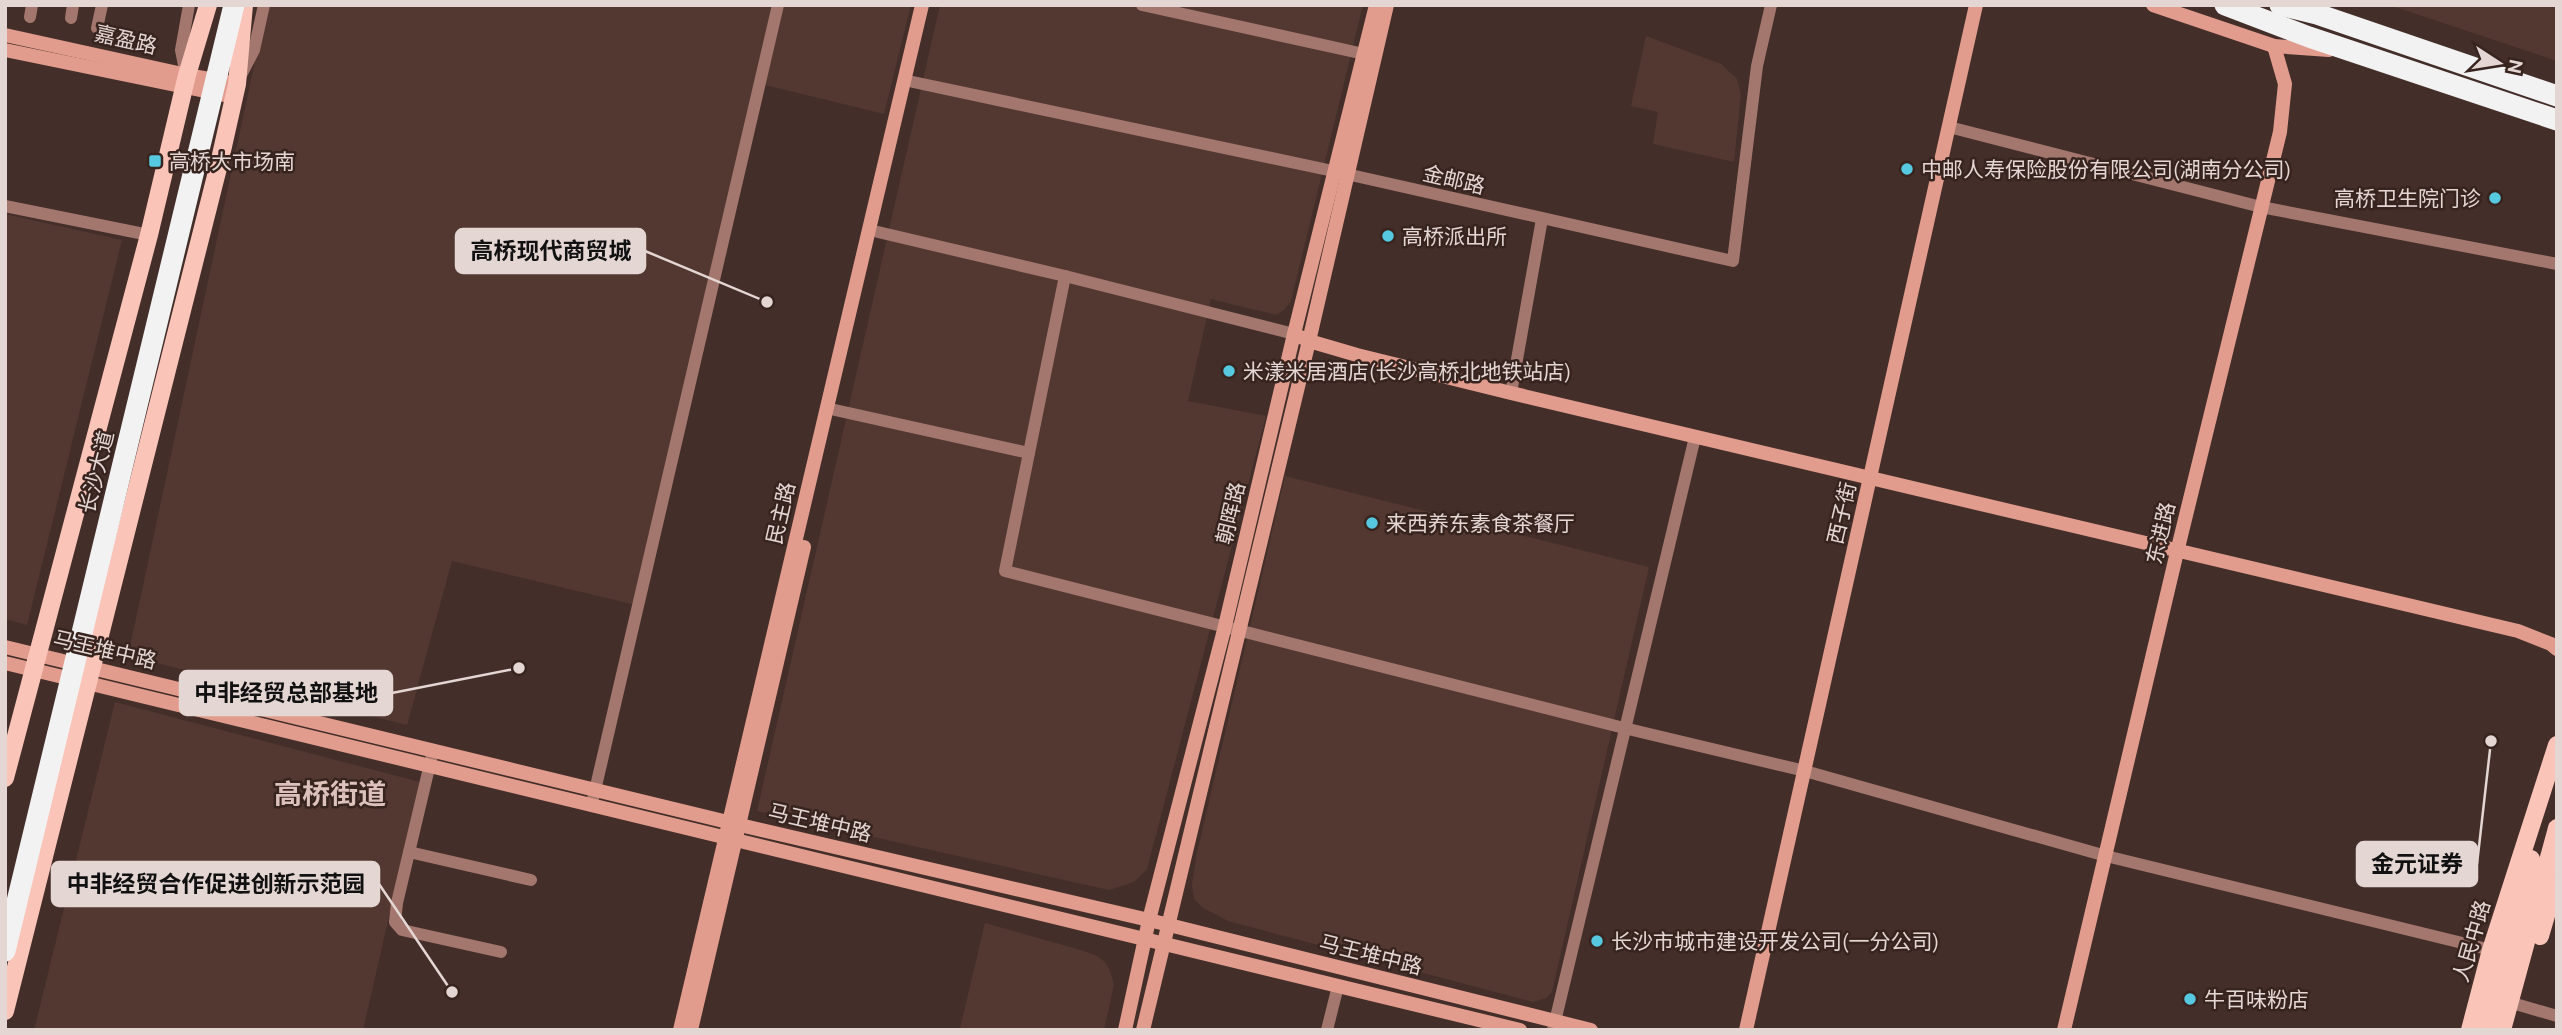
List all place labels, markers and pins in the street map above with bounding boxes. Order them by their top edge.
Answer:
place label: 高桥大市场南 [169,149,295,173]
marker: 高桥大市场南 [147,153,163,169]
place label: 中邮人寿保险股份有限公司(湖南分公司) [1921,157,2291,181]
marker: 中邮人寿保险股份有限公司(湖南分公司) [1899,161,1915,177]
place label: 高桥卫生院门诊 [2334,186,2481,210]
marker: 高桥卫生院门诊 [2487,190,2503,206]
place label: 高桥派出所 [1402,224,1507,248]
marker: 高桥派出所 [1380,228,1396,244]
callout: 高桥现代商贸城 [456,229,645,273]
place label: 米漾米居酒店(长沙高桥北地铁站店) [1243,359,1571,383]
marker: 米漾米居酒店(长沙高桥北地铁站店) [1221,363,1237,379]
place label: 来西养东素食茶餐厅 [1386,511,1575,535]
marker: 来西养东素食茶餐厅 [1364,515,1380,531]
callout: 中非经贸总部基地 [180,671,392,715]
callout: 金元证券 [2357,842,2477,886]
callout: 中非经贸合作促进创新示范园 [52,862,379,906]
place label: 长沙市城市建设开发公司(一分公司) [1611,929,1939,953]
marker: 长沙市城市建设开发公司(一分公司) [1589,933,1605,949]
place label: 牛百味粉店 [2204,987,2309,1011]
marker: 牛百味粉店 [2182,991,2198,1007]

